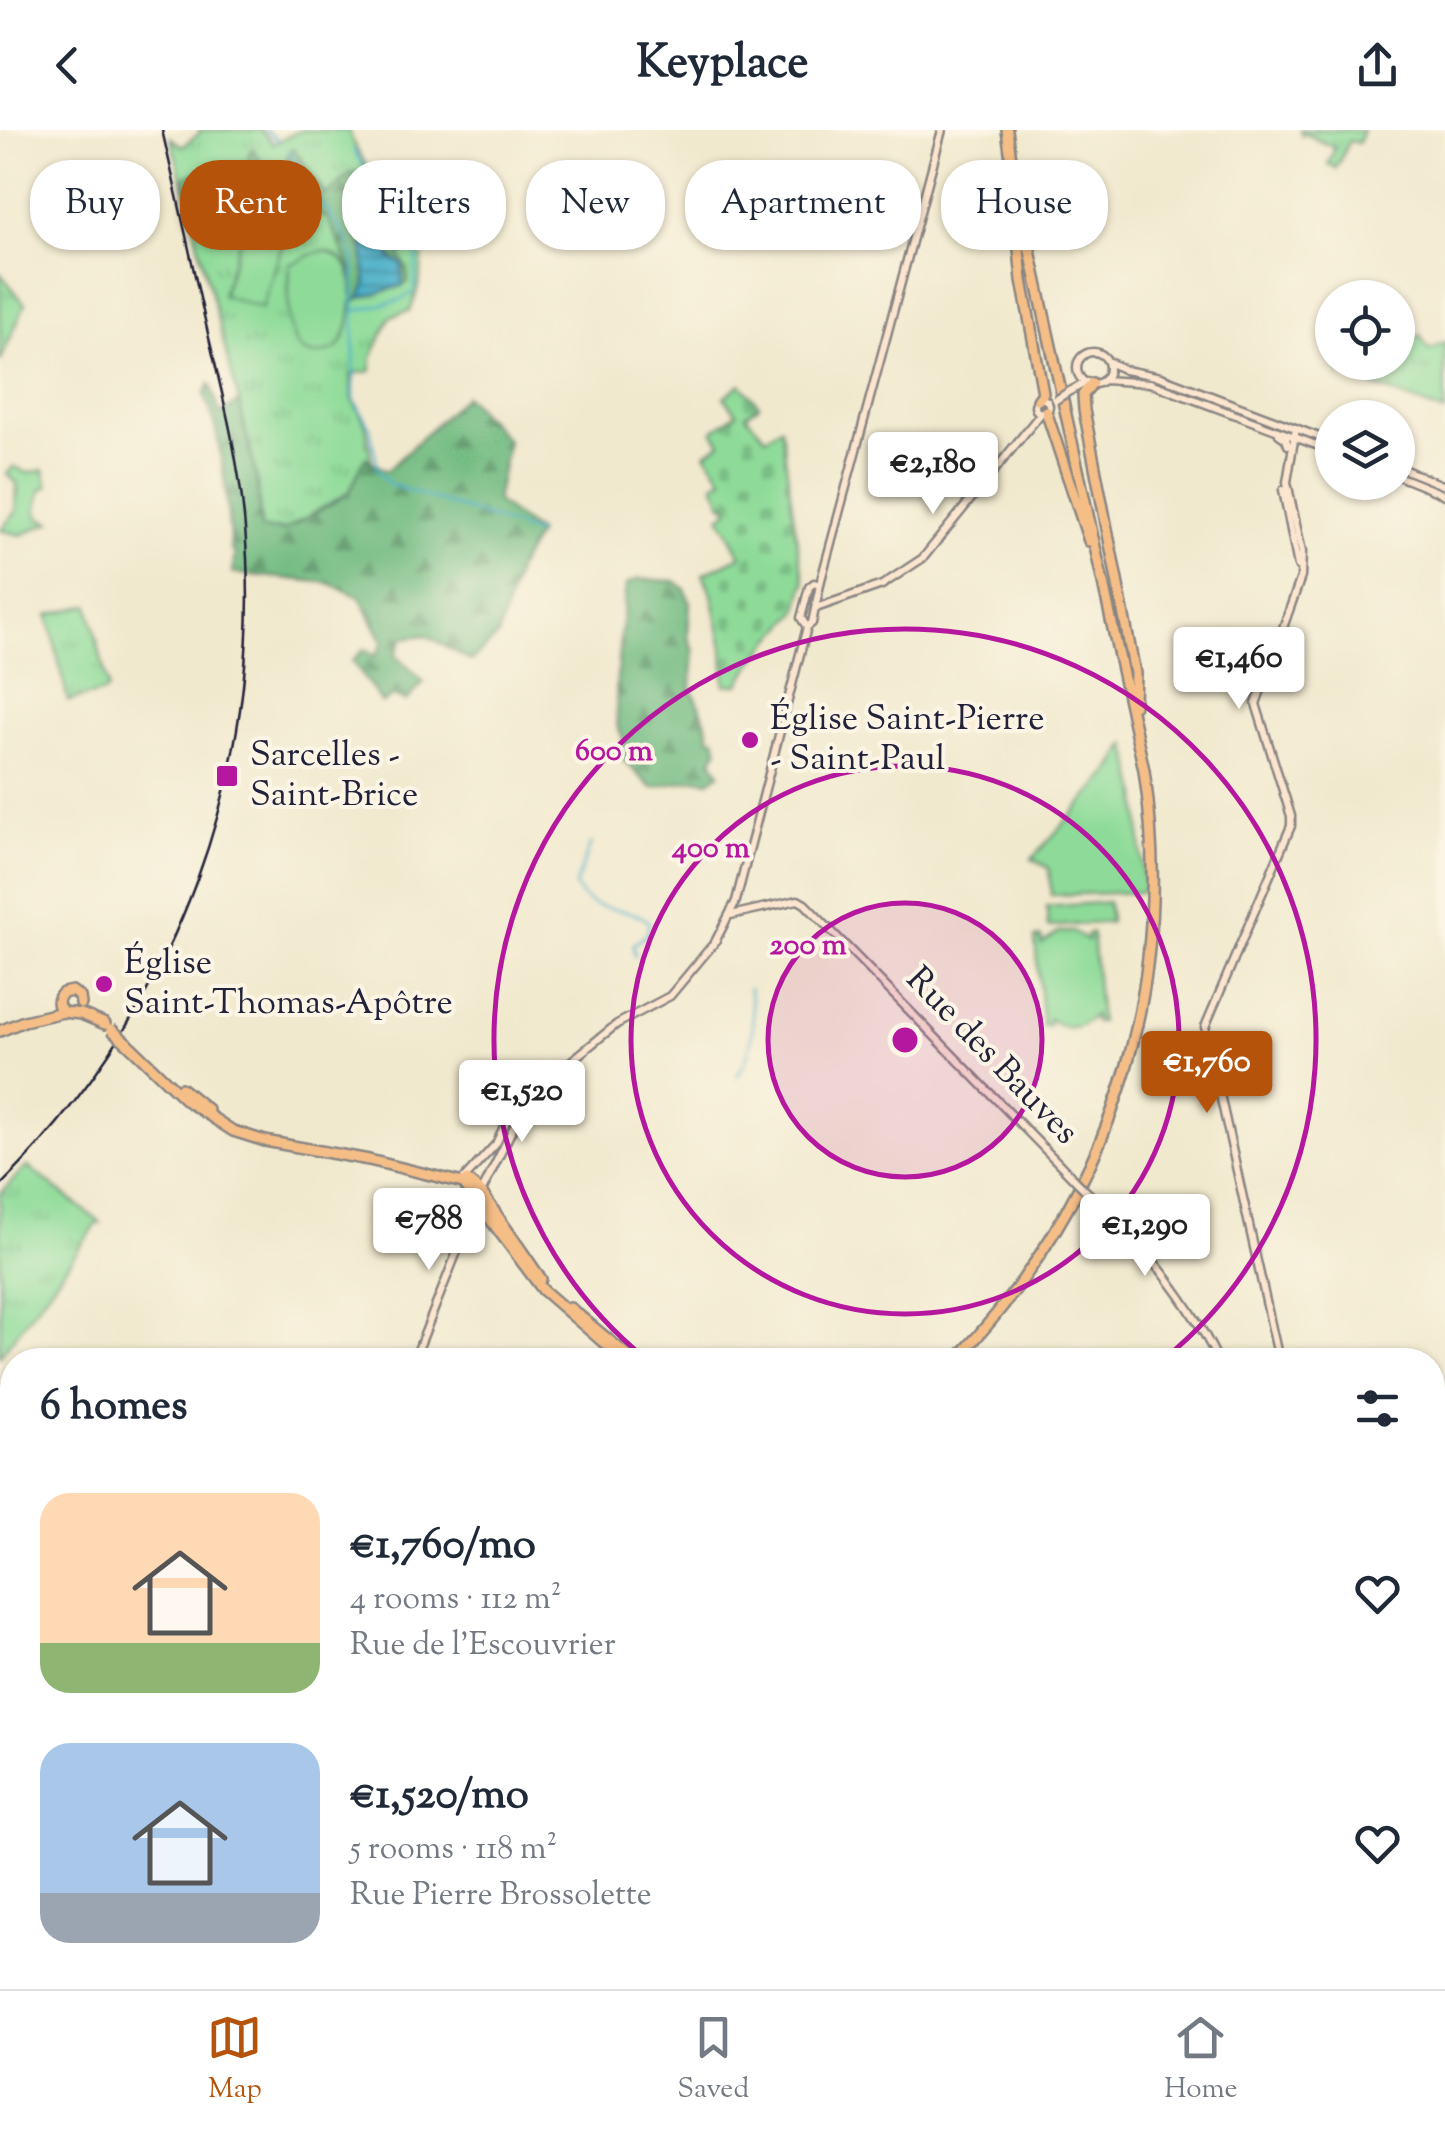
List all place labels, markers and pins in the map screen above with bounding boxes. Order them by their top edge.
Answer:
pin: €2,180 [852,432,1014,517]
pin: €1,460 [1158,627,1320,712]
place label: Église Saint-Pierre - Saint-Paul [770,695,1044,786]
marker: Église Saint-Pierre - Saint-Paul [739,729,761,751]
place label: Sarcelles - Saint-Brice [250,731,418,822]
marker: Sarcelles - Saint-Brice [214,763,240,789]
place label: Église Saint-Thomas-Apôtre [124,939,453,1030]
marker: Église Saint-Thomas-Apôtre [93,973,115,995]
centre of rings [887,1022,923,1058]
pin: €1,760 [1126,1031,1288,1116]
pin: €1,520 [441,1060,603,1145]
pin: €788 [370,1188,488,1273]
pin: €1,290 [1064,1194,1226,1279]

